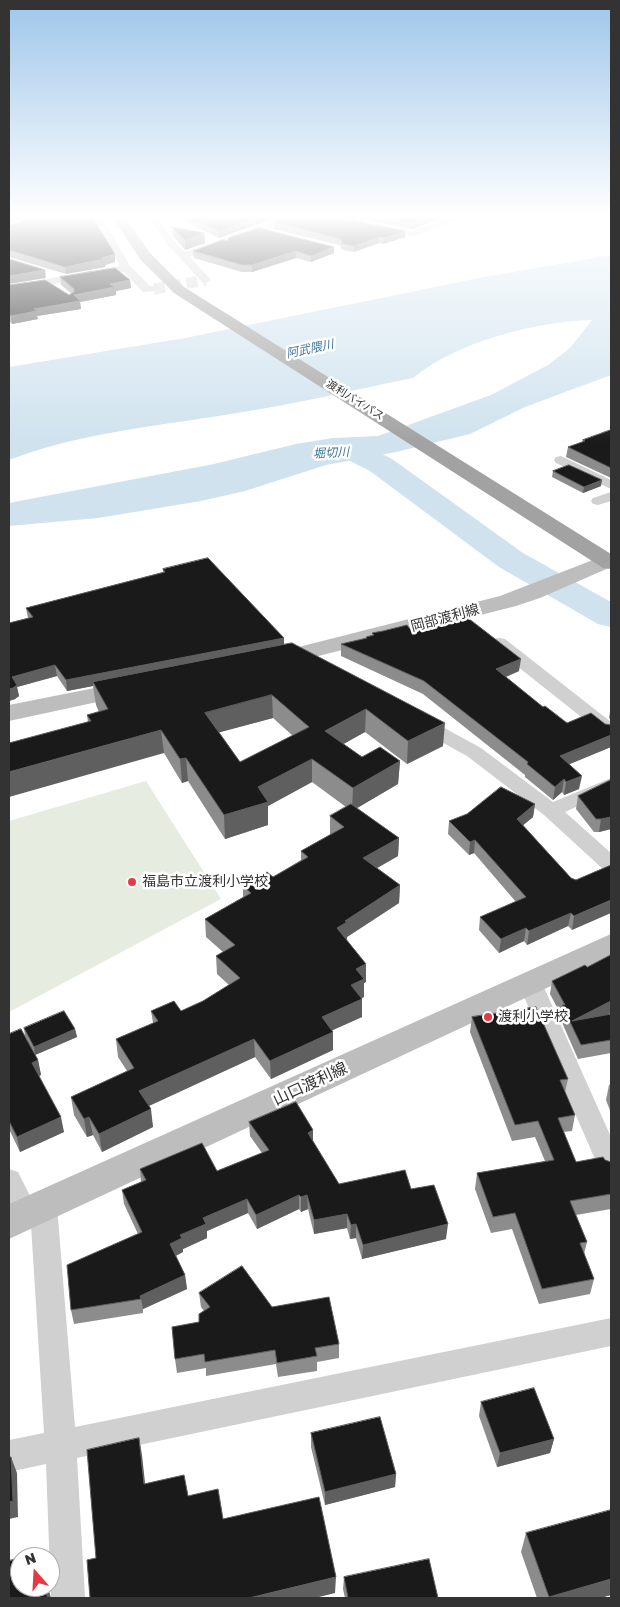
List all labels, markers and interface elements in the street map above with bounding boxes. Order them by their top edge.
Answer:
water label: 阿武隈川 [285,337,335,361]
street label: 渡利バイパス [324,377,386,423]
water label: 堀切川 [313,445,349,461]
street label: 岡部渡利線 [409,601,481,635]
place label: 福島市立渡利小学校 [142,874,268,890]
marker: 福島市立渡利小学校 [126,876,138,888]
place label: 渡利小学校 [498,1009,568,1025]
marker: 渡利小学校 [482,1011,494,1023]
street label: 山口渡利線 [270,1058,350,1110]
north arrow [10,1547,60,1597]
text: N [22,1549,38,1568]

